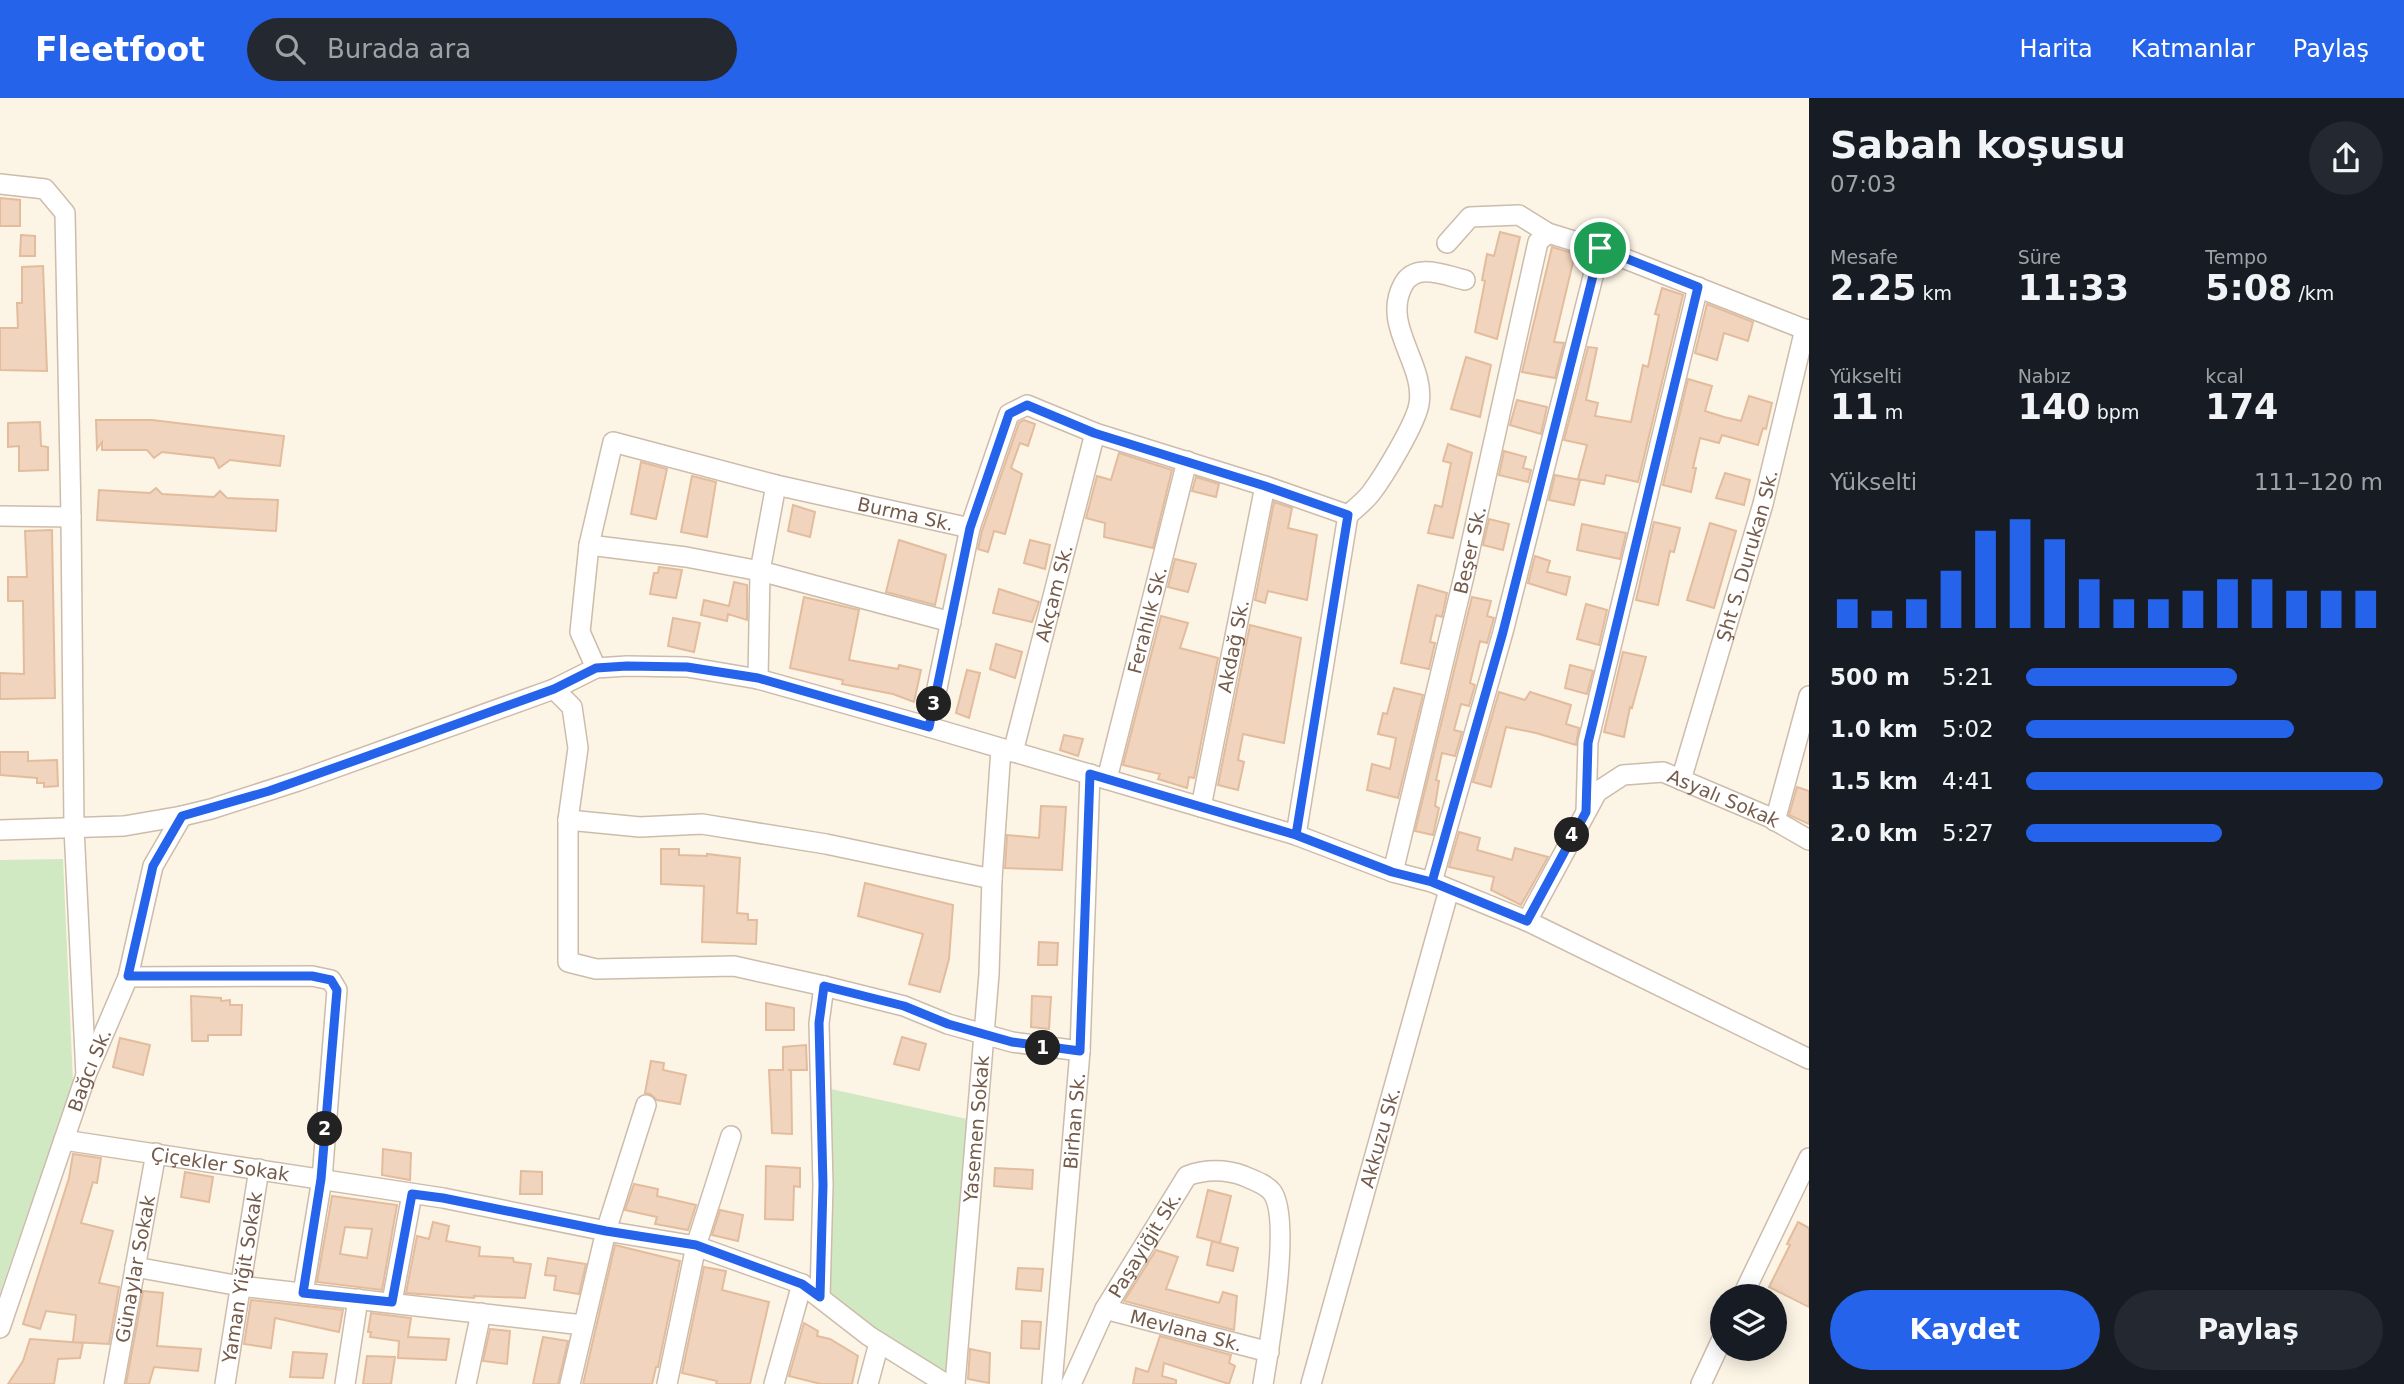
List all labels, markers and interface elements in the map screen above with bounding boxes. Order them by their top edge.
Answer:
search box [247,18,737,81]
text: Fleetfoot [35,30,205,69]
icon: search [271,30,309,68]
text: Burada ara [327,34,471,64]
text: Harita [2019,35,2093,63]
text: Katmanlar [2131,35,2255,63]
text: Paylaş [2293,35,2369,63]
button: share [2309,121,2383,195]
text: Sabah koşusu [1830,123,2126,167]
text: 07:03 [1830,171,1896,197]
pin [1570,218,1630,278]
icon: arrive [1581,229,1619,267]
text: Mesafe [1830,246,1898,268]
text: Süre [2018,246,2061,268]
text: Tempo [2205,246,2268,268]
text: 2.25 [1830,268,1916,308]
text: 11:33 [2018,268,2129,308]
text: 5:08 [2205,268,2292,308]
text: km [1916,282,1952,304]
text: /km [2292,282,2334,304]
text: Yükselti [1830,365,1902,387]
text: Nabız [2018,365,2071,387]
text: kcal [2205,365,2244,387]
text: 11 [1830,387,1879,427]
text: 140 [2018,387,2091,427]
text: 174 [2205,387,2278,427]
text: m [1879,401,1903,423]
text: bpm [2091,401,2139,423]
street label: Şht S. Durukan Sk. [1712,467,1782,644]
text: Yükselti [1830,469,1917,495]
text: 111–120 m [2254,469,2383,495]
street label: Burma Sk. [855,492,956,535]
street label: Beşer Sk. [1449,504,1490,596]
street label: Akçam Sk. [1031,542,1077,644]
street label: Ferahlık Sk. [1123,564,1171,676]
street label: Akdağ Sk. [1213,597,1253,695]
text: 500 m [1830,664,1910,690]
text: 5:21 [1942,664,1994,690]
pin: 3 [916,686,951,722]
text: 3 [927,692,940,714]
text: 1.0 km [1830,716,1918,742]
text: 5:02 [1942,716,1994,742]
street label: Asyalı Sokak [1665,764,1784,832]
text: 1.5 km [1830,768,1918,794]
text: 4:41 [1942,768,1994,794]
pin: 4 [1554,818,1590,852]
text: 2.0 km [1830,820,1918,846]
text: 5:27 [1942,820,1994,846]
text: 4 [1565,823,1578,845]
street label: Bağcı Sk. [63,1025,116,1115]
pin: 1 [1026,1030,1060,1066]
text: 1 [1036,1036,1049,1058]
street label: Yasemen Sokak [959,1054,993,1204]
street label: Birhan Sk. [1059,1072,1089,1170]
street label: Akkuzu Sk. [1355,1085,1404,1190]
pin: 2 [308,1112,342,1146]
text: 2 [318,1117,331,1139]
street label: Çiçekler Sokak [150,1142,291,1185]
street label: Paşayiğit Sk. [1104,1188,1186,1302]
street label: Yaman Yiğit Sokak [217,1190,266,1365]
street label: Günaylar Sokak [111,1193,159,1344]
map controls [1710,1284,1787,1361]
button: layers [1710,1284,1787,1361]
button: Kaydet [1830,1290,2100,1370]
button: Paylaş [2114,1290,2383,1370]
street label: Mevlana Sk. [1128,1305,1245,1356]

